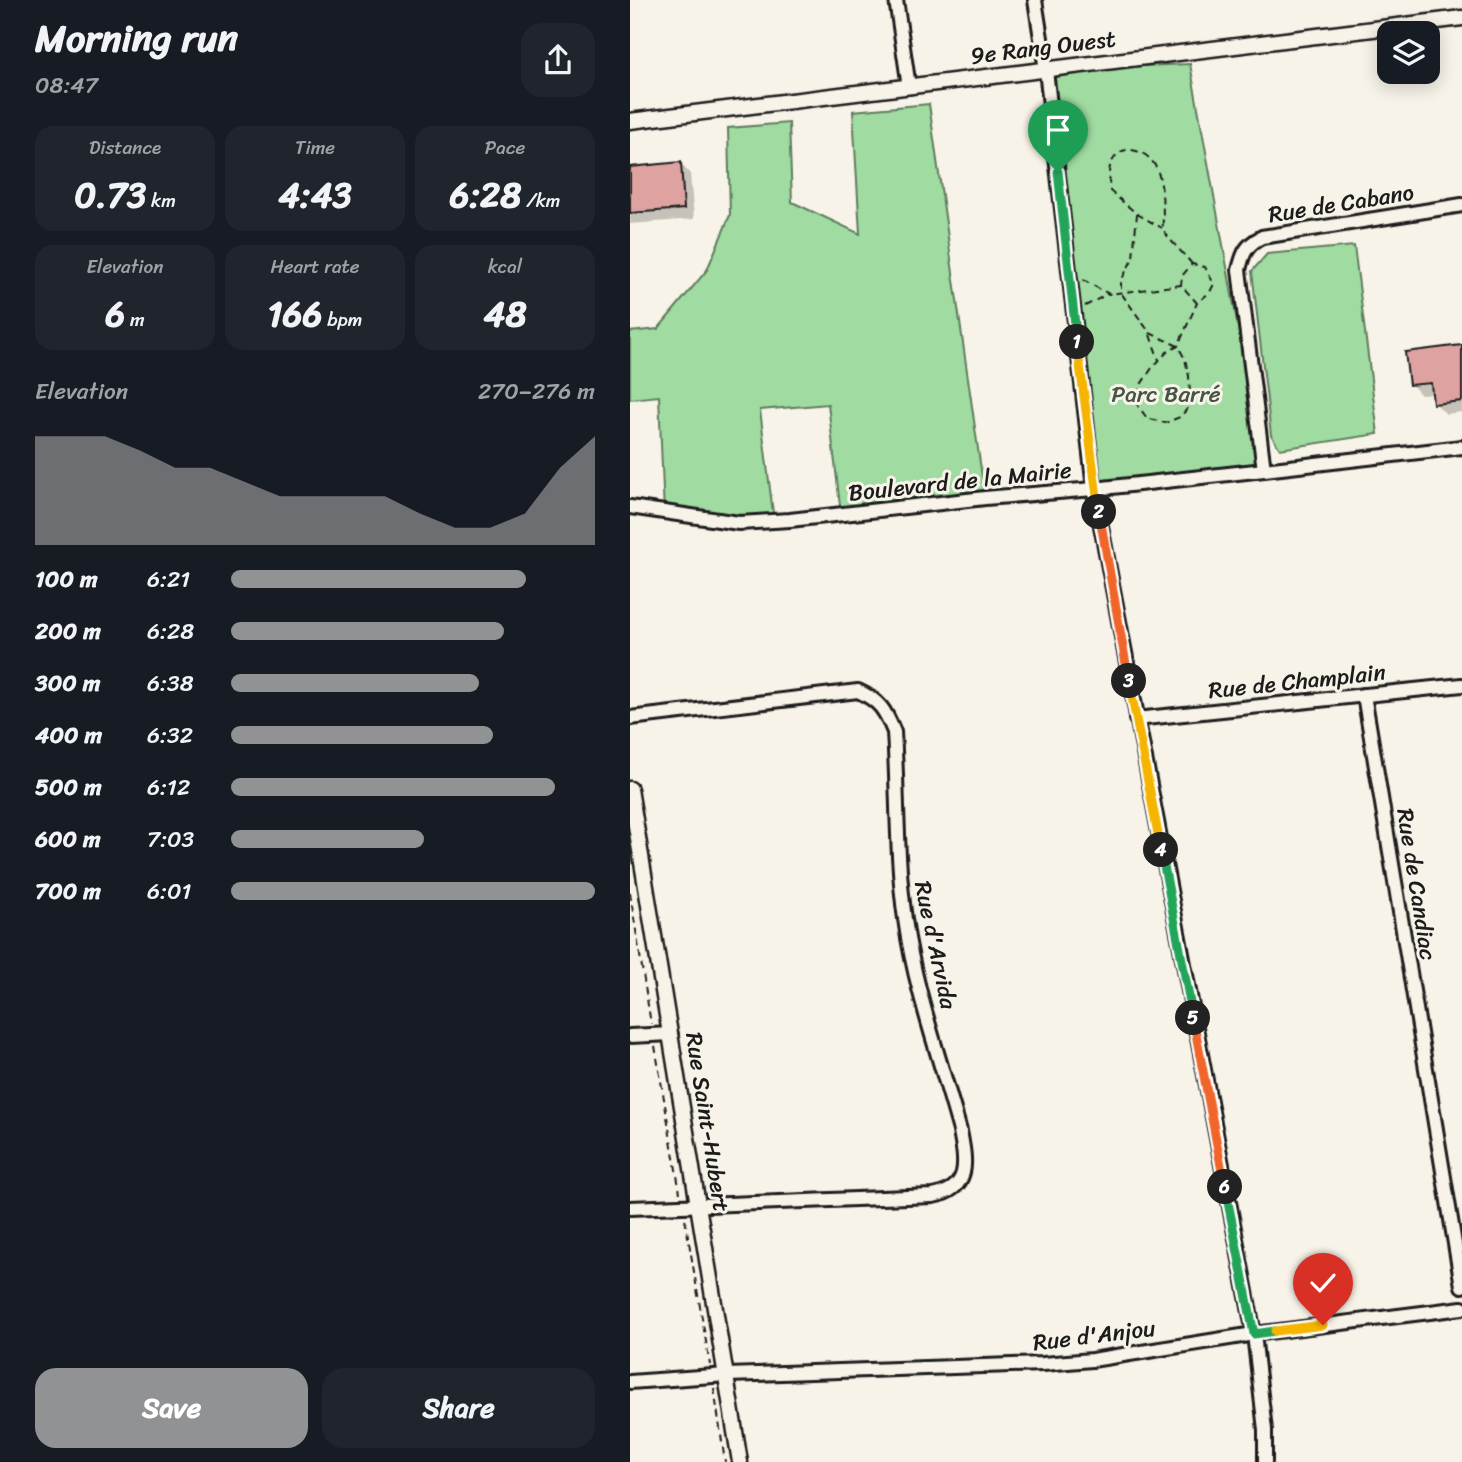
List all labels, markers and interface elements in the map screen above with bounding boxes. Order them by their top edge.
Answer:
text: Morning run [35,5,238,72]
street label: 9e Rang Ouest [968,18,1118,77]
map controls [1377,21,1440,84]
button: layers [1377,21,1440,84]
button: share [521,23,595,97]
text: 08:47 [35,65,98,106]
pin [1028,100,1088,172]
icon: arrive [1039,111,1077,149]
text: Distance [89,131,161,164]
text: Time [295,131,335,164]
text: Pace [485,131,525,164]
text: 0.73 [74,164,146,226]
text: 4:43 [278,164,352,226]
text: 6:28 [450,164,521,226]
street label: Rue de Cabano [1265,172,1417,235]
text: km [146,184,176,217]
text: /km [521,184,560,217]
text: Elevation [87,250,163,283]
text: Heart rate [270,250,360,283]
text: kcal [488,250,522,283]
text: 6 [105,283,125,345]
text: 166 [268,283,322,345]
text: 48 [484,283,526,345]
text: m [125,303,145,336]
text: bpm [322,303,362,336]
pin: 1 [1060,324,1094,360]
text: 1 [1072,325,1081,358]
text: Elevation [35,371,128,412]
text: 270–276 m [478,371,595,412]
park label: Parc Barré [1111,374,1221,415]
street label: Boulevard de la Mairie [846,449,1074,514]
pin: 2 [1082,494,1116,530]
text: 2 [1093,495,1104,528]
text: 100 m [35,559,98,600]
text: 6:21 [147,559,190,600]
text: 200 m [35,611,101,652]
text: 6:28 [147,611,194,652]
street label: Rue de Champlain [1206,652,1388,711]
text: 300 m [35,663,100,704]
text: 6:38 [147,663,194,704]
pin: 3 [1112,664,1146,698]
text: 3 [1123,664,1134,697]
text: 400 m [35,715,102,756]
text: 6:32 [147,715,193,756]
text: 500 m [35,767,102,808]
text: 6:12 [147,767,190,808]
street label: Rue de Candiac [1384,805,1449,963]
text: 600 m [35,819,101,860]
text: 7:03 [147,819,194,860]
pin: 4 [1144,832,1178,868]
text: 4 [1155,833,1166,866]
text: 700 m [35,871,101,912]
text: 6:01 [147,871,191,912]
street label: Rue d'Arvida [902,877,969,1013]
pin: 5 [1176,1000,1210,1036]
text: 5 [1187,1001,1198,1034]
street label: Rue Saint-Hubert [673,1029,742,1215]
pin: 6 [1208,1170,1242,1204]
text: 6 [1219,1170,1230,1203]
pin [1293,1253,1353,1325]
icon: check [1304,1264,1342,1302]
street label: Rue d'Anjou [1030,1308,1158,1363]
button: Save [35,1368,308,1448]
button: Share [322,1368,595,1448]

